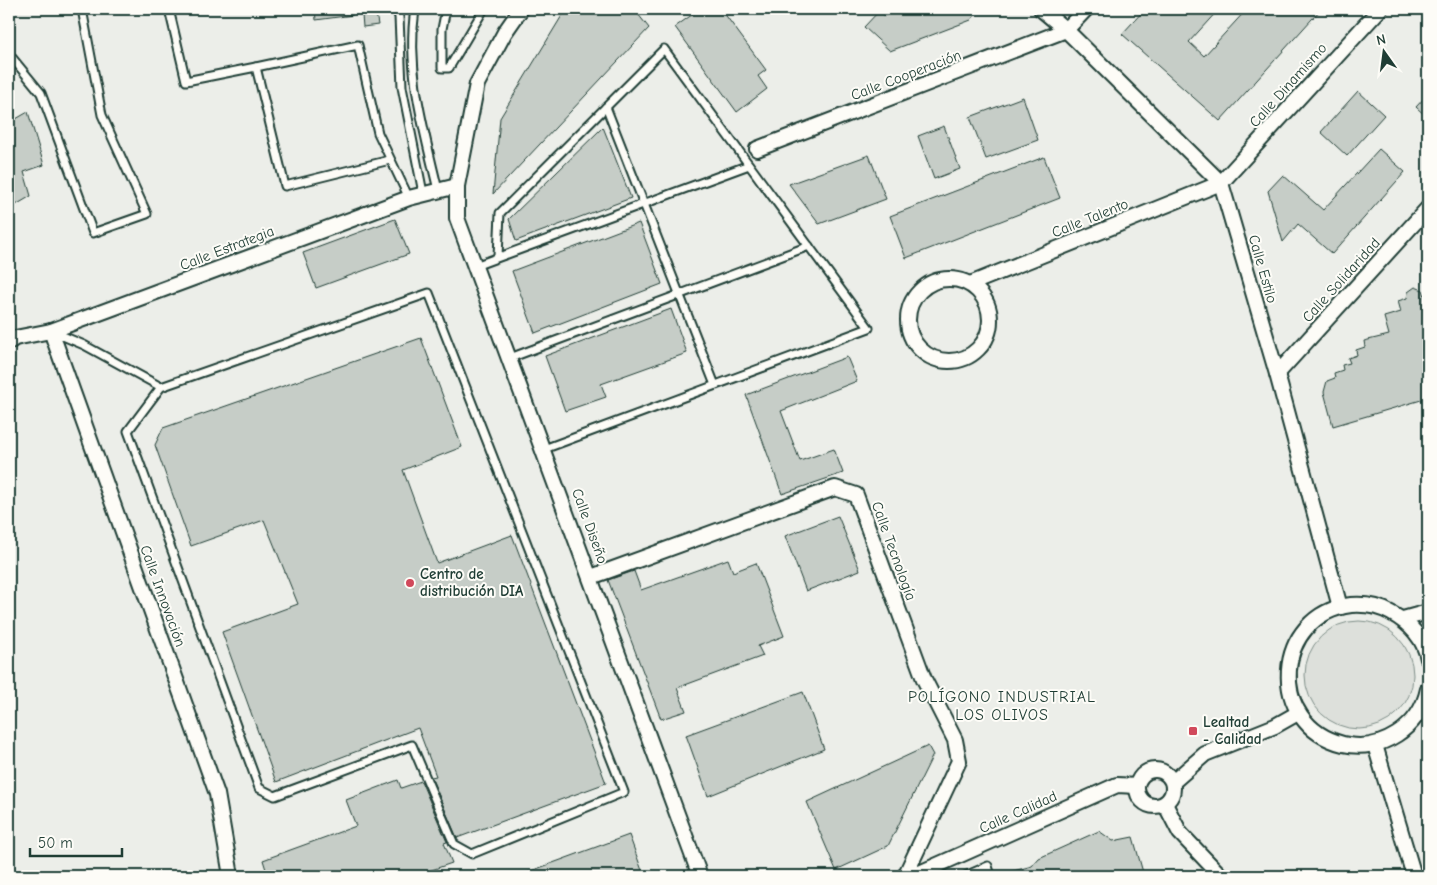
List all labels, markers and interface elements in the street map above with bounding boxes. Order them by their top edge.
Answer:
north arrow [1360,28,1410,78]
text: N [1374,31,1387,49]
street label: Calle Dinamismo [1245,39,1331,131]
street label: Calle Cooperación [848,46,964,104]
street label: Calle Talento [1049,194,1131,242]
street label: Calle Estrategia [177,222,277,274]
street label: Calle Estilo [1245,233,1281,305]
street label: Calle Solidaridad [1298,234,1384,326]
street label: Calle Diseño [568,486,612,566]
street label: Calle Tecnología [868,499,920,603]
street label: Calle Innovación [136,543,190,649]
place label: Centro de distribución DIA [420,565,524,600]
marker: Centro de distribución DIA [404,577,416,589]
district label: POLÍGONO INDUSTRIAL LOS OLIVOS [908,687,1096,724]
place label: Lealtad - Calidad [1203,713,1262,748]
marker: Lealtad - Calidad [1187,725,1199,737]
street label: Calle Calidad [976,787,1060,837]
scale bar [30,825,122,857]
text: 50 m [38,834,73,852]

